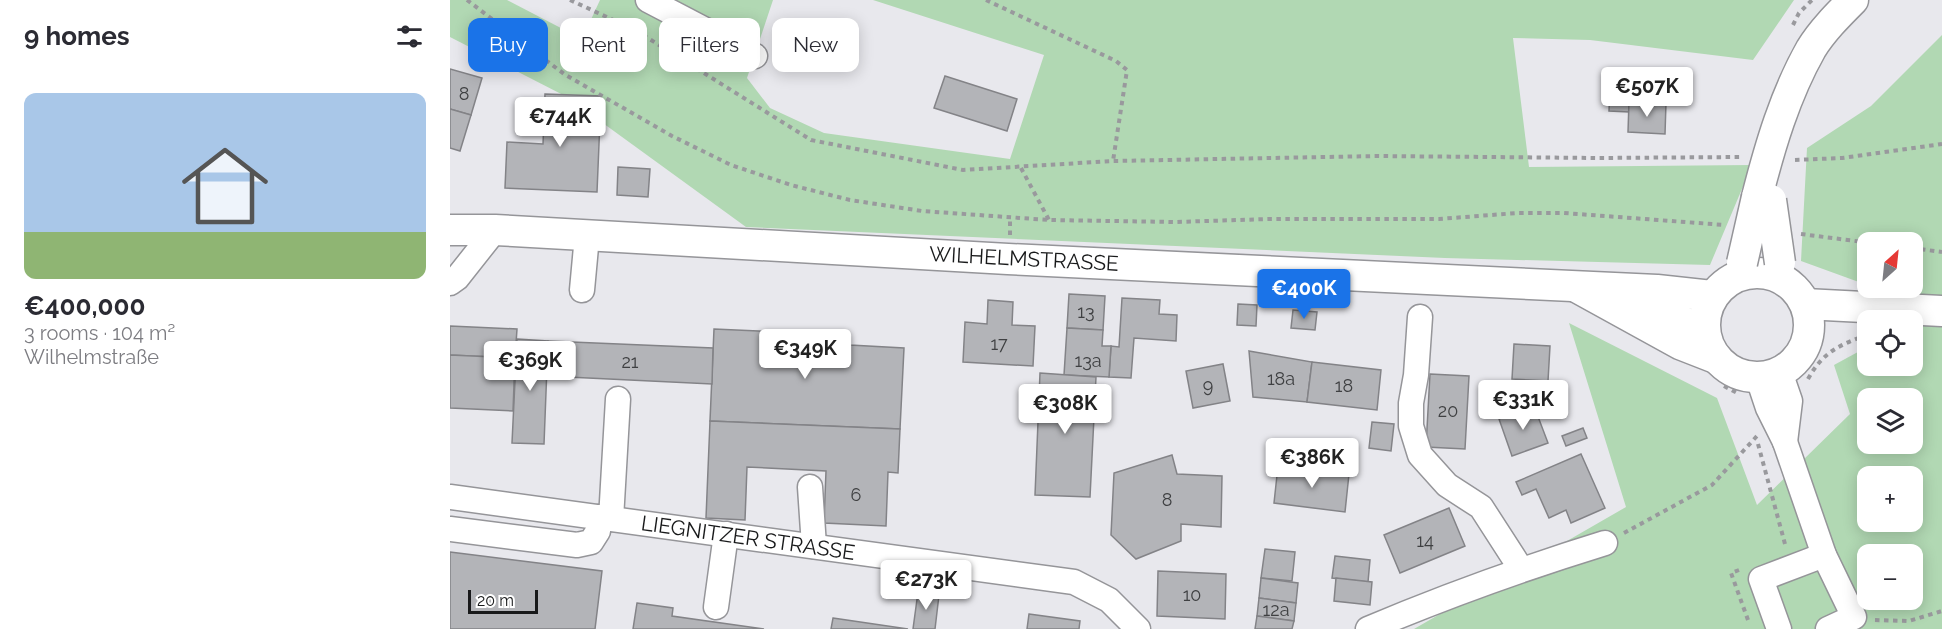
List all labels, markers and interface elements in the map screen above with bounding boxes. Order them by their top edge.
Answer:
chip: Buy [468,18,548,72]
chip: Rent [560,18,647,72]
chip: Filters [659,18,760,72]
chip: New [772,18,859,72]
icon: filters [393,20,426,53]
text: 9 homes [24,21,130,51]
pin: €507K [1605,67,1689,118]
text: €507K [1615,74,1679,98]
house number: 8 [459,83,469,104]
pin: €744K [518,97,602,148]
text: €744K [529,104,591,128]
icon: home [171,132,279,240]
north arrow [1857,232,1923,298]
map controls [1857,232,1923,610]
street label: WILHELMSTRASSE [929,241,1119,276]
pin: €400K [1262,269,1346,320]
text: €400K [1271,276,1337,300]
text: €400,000 [24,291,145,321]
house number: 13 [1077,301,1095,322]
button: locate [1857,310,1923,376]
text: 3 rooms · 104 m² [24,321,175,345]
pin: €349K [763,329,847,380]
house number: 17 [990,333,1008,354]
text: €349K [773,336,837,360]
pin: €369K [488,341,572,392]
text: Wilhelmstraße [24,345,159,369]
text: €369K [498,348,562,372]
house number: 13a [1074,350,1102,371]
house number: 21 [621,351,639,372]
house number: 18a [1267,368,1295,389]
house number: 9 [1203,375,1213,396]
house number: 18 [1335,375,1353,396]
pin: €331K [1481,380,1565,431]
pin: €308K [1023,384,1107,435]
text: €331K [1492,387,1554,411]
button: layers [1857,388,1923,454]
text: €308K [1033,391,1097,415]
house number: 20 [1438,400,1458,421]
pin: €386K [1270,438,1354,489]
text: €386K [1280,445,1344,469]
button: + [1857,466,1923,532]
house number: 6 [851,484,862,505]
house number: 8 [1162,489,1172,510]
street label: LIEGNITZER STRASSE [640,510,857,565]
house number: 14 [1416,530,1434,551]
button: − [1857,544,1923,610]
pin: €273K [884,560,968,611]
text: €273K [895,567,958,591]
house number: 10 [1183,584,1201,605]
scale bar [468,587,538,614]
text: 20 m [477,591,514,610]
house number: 12a [1263,599,1289,620]

